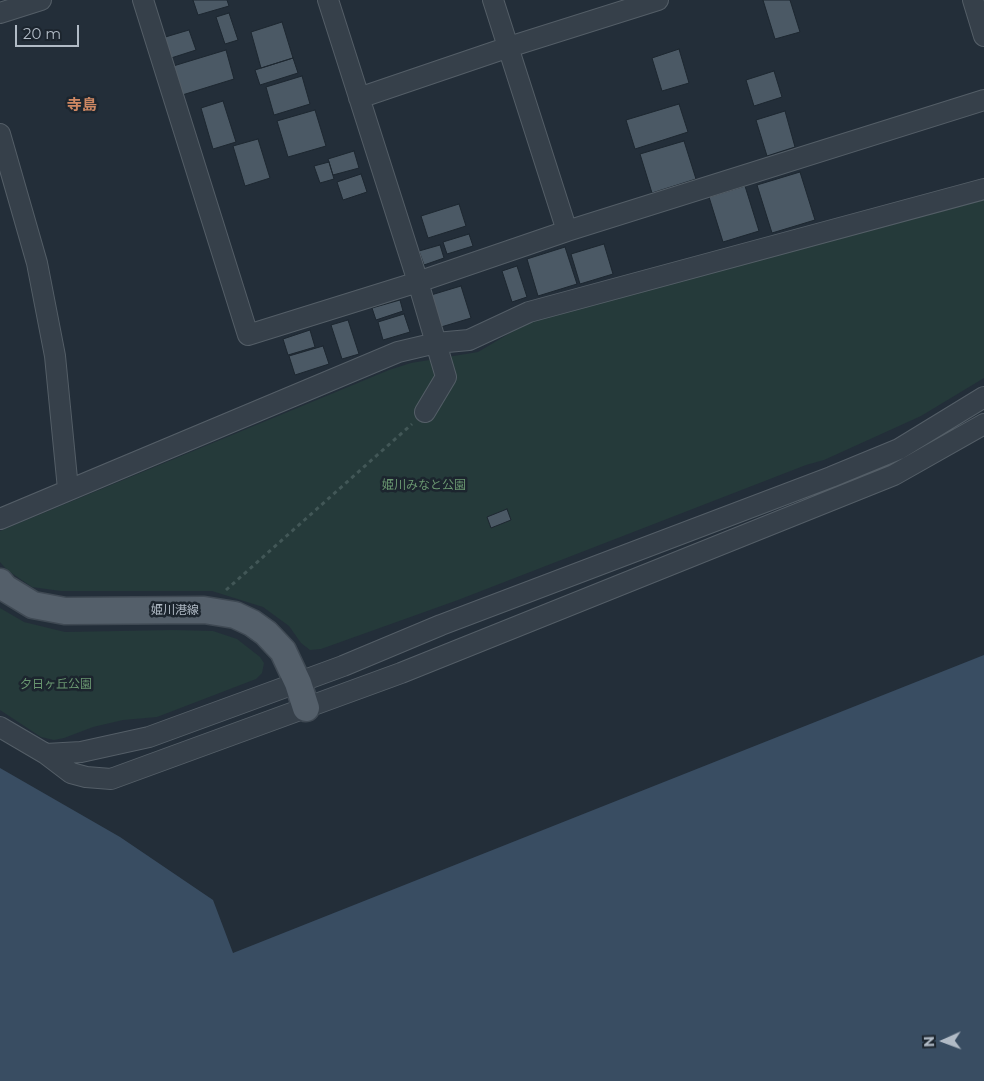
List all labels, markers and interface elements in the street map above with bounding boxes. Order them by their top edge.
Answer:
scale bar [18,15,81,47]
text: 20 m [23,24,61,43]
district label: 寺島 [67,97,97,115]
park label: 姫川みなと公園 [382,478,466,492]
street label: 姫川港線 [151,603,199,617]
park label: 夕日ヶ丘公園 [20,677,92,691]
north arrow [919,1016,969,1066]
text: N [920,1036,938,1047]

